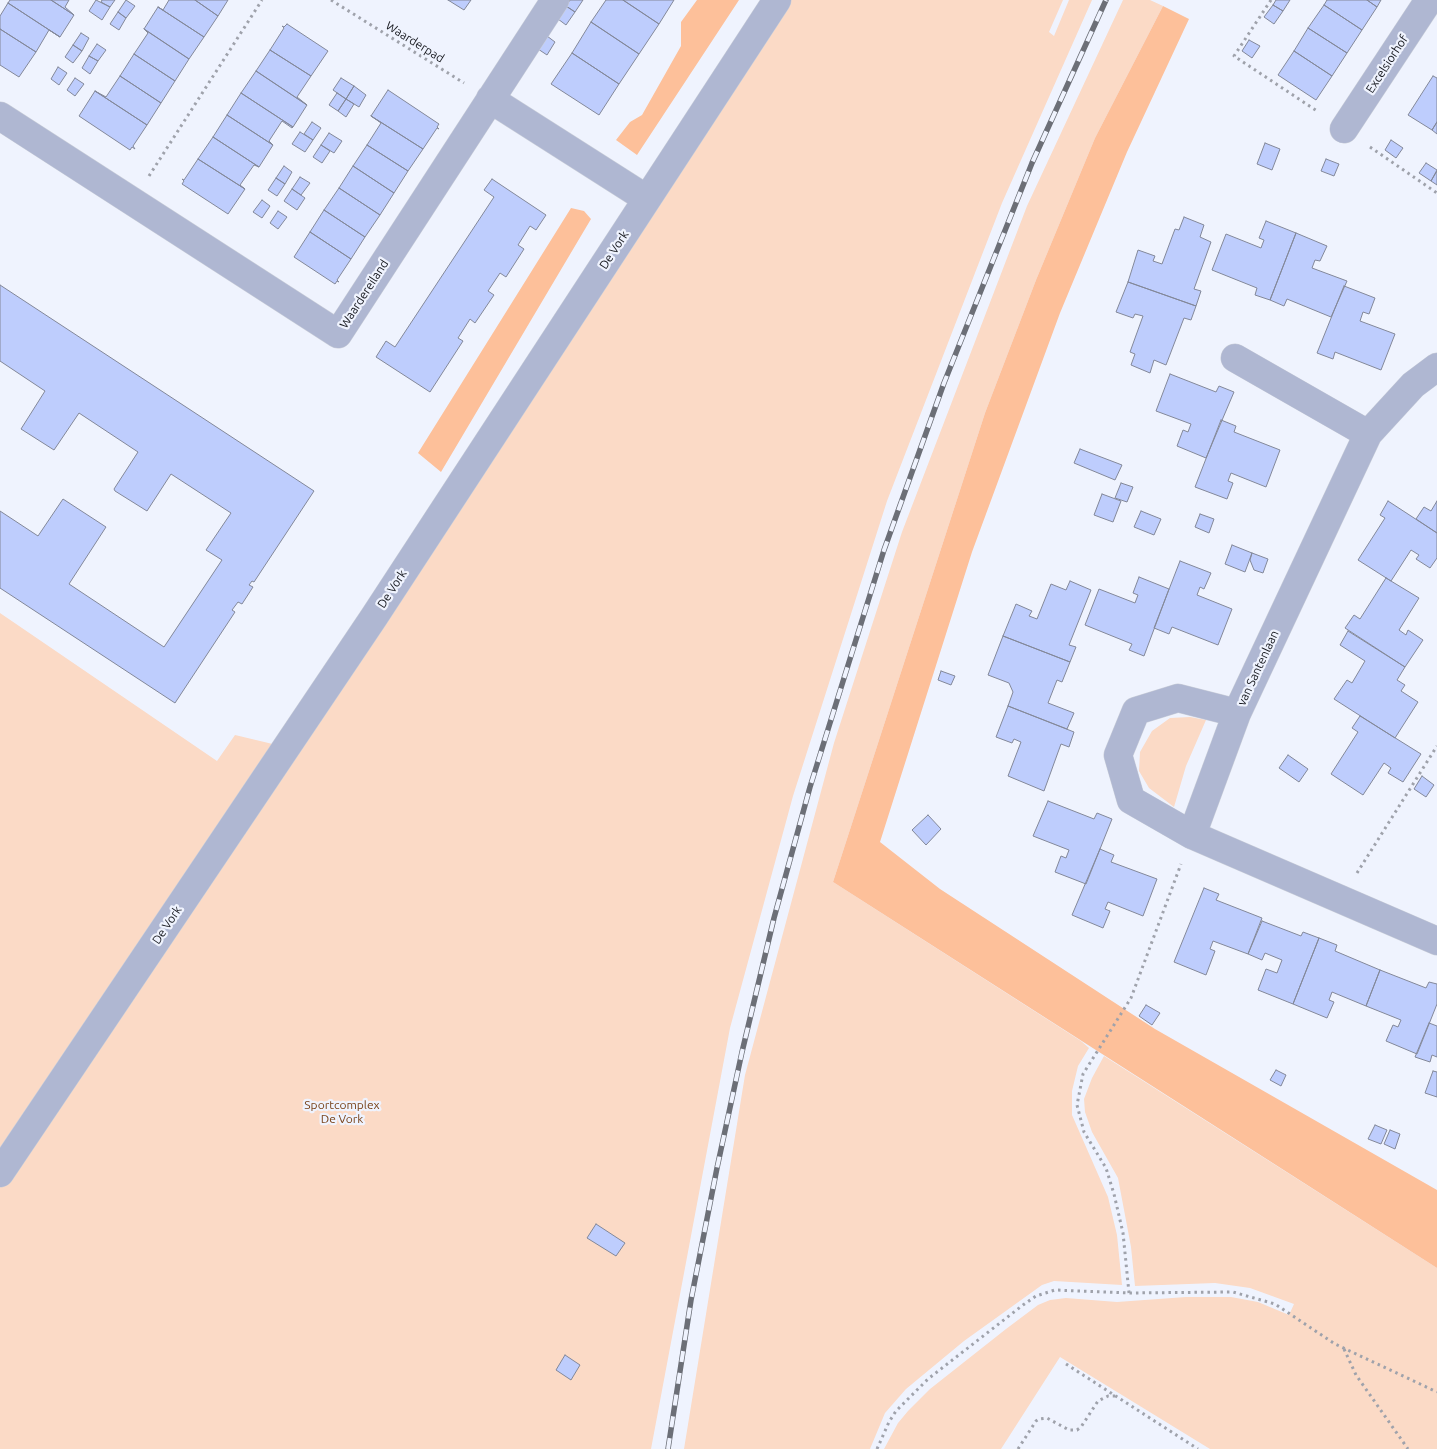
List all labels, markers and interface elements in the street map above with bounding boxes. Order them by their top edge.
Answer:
street label: Waarderpad [383,18,447,66]
street label: Excelsiorhof [1363,32,1411,96]
street label: De Vork [596,228,632,272]
street label: Waardereiland [337,257,391,331]
street label: De Vork [374,567,410,611]
street label: van Santenlaan [1234,628,1282,708]
street label: De Vork [149,903,185,947]
park label: Sportcomplex De Vork [304,1098,380,1126]

